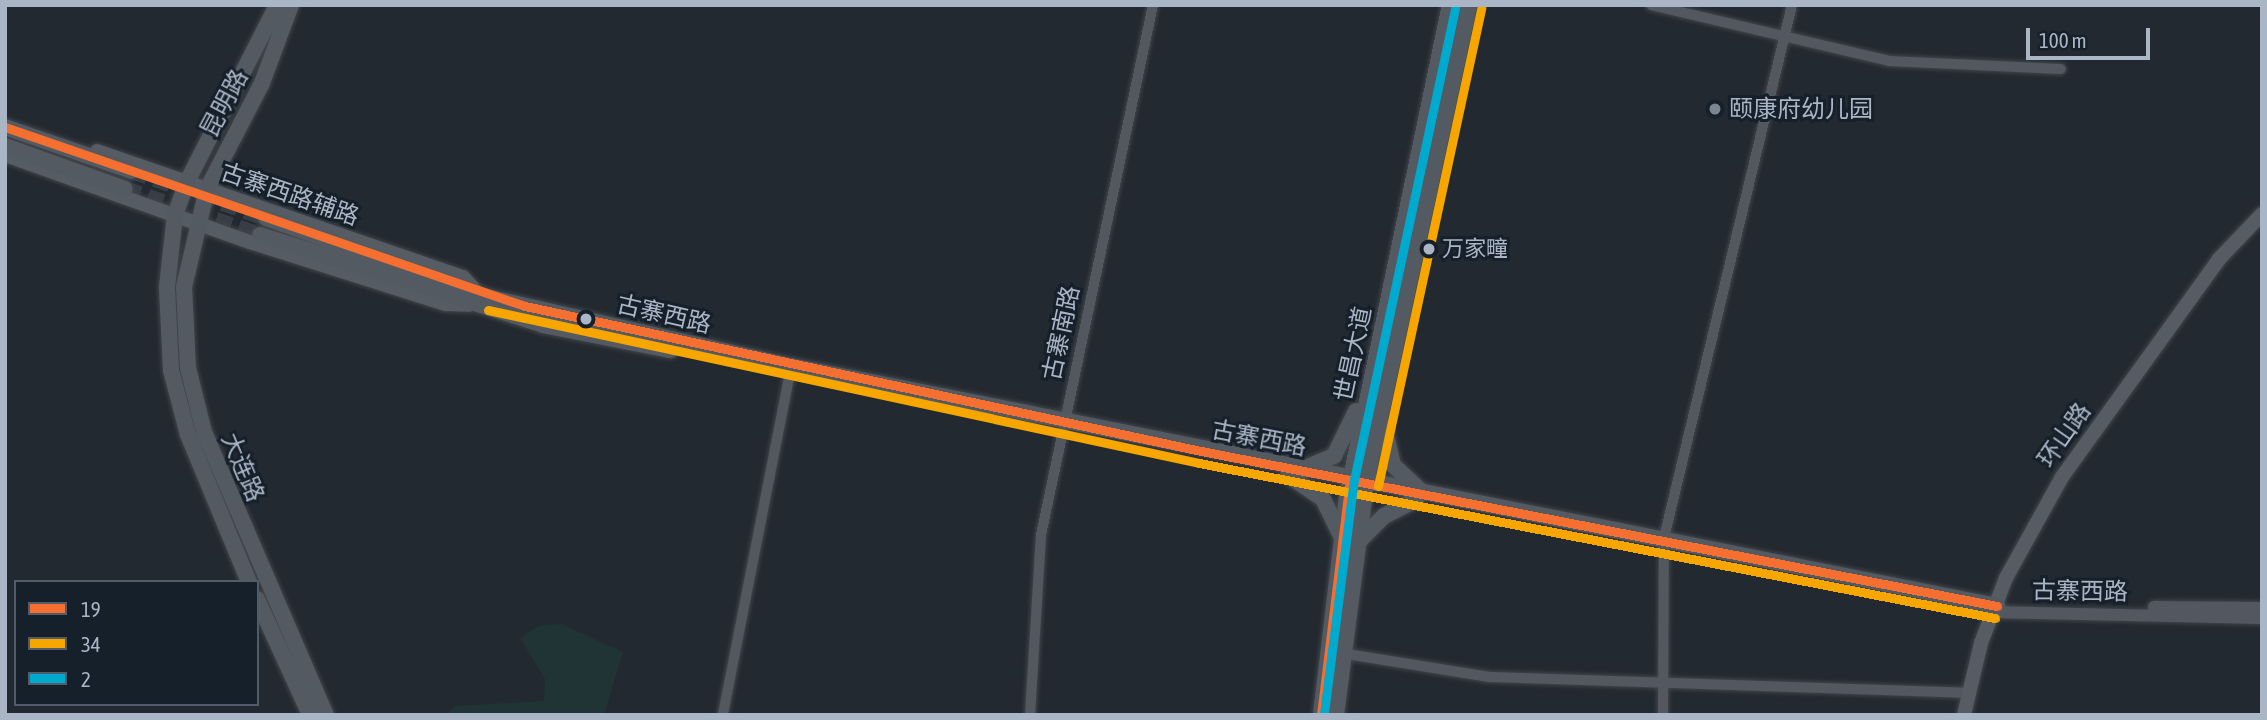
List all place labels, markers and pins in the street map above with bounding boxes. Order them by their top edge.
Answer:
place label: 颐康府幼儿园 [1729,95,1873,123]
marker: 颐康府幼儿园 [1707,101,1723,117]
place label: 万家疃 [1442,236,1508,262]
marker: 万家疃 [1422,242,1436,256]
unlabelled marker [579,312,593,326]

